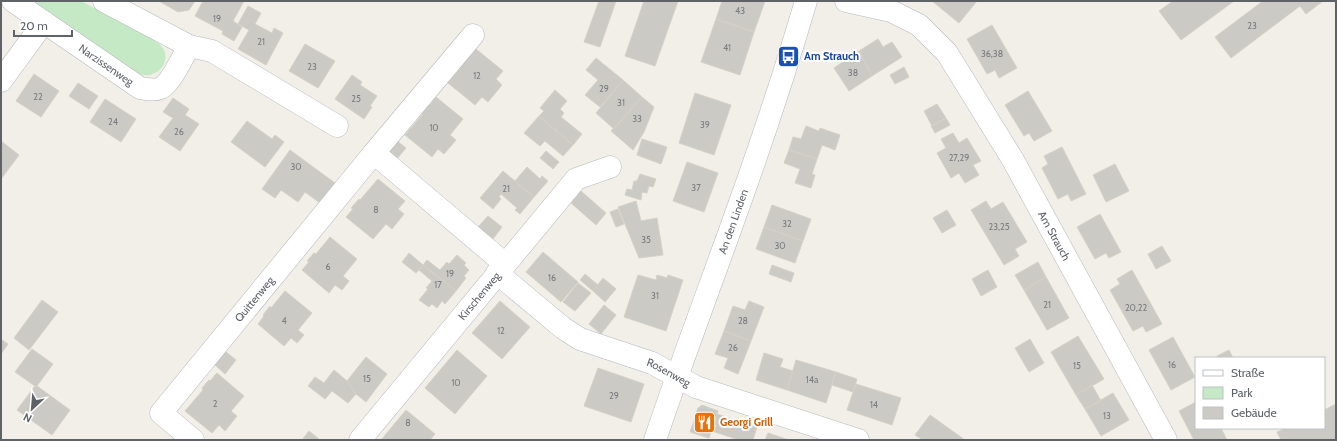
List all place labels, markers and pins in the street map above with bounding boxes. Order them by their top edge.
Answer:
bus stop icon: Am Strauch [776,43,802,69]
place label: Am Strauch [804,49,859,63]
restaurant icon: Georgi Grill [691,409,717,435]
place label: Georgi Grill [720,415,773,429]

